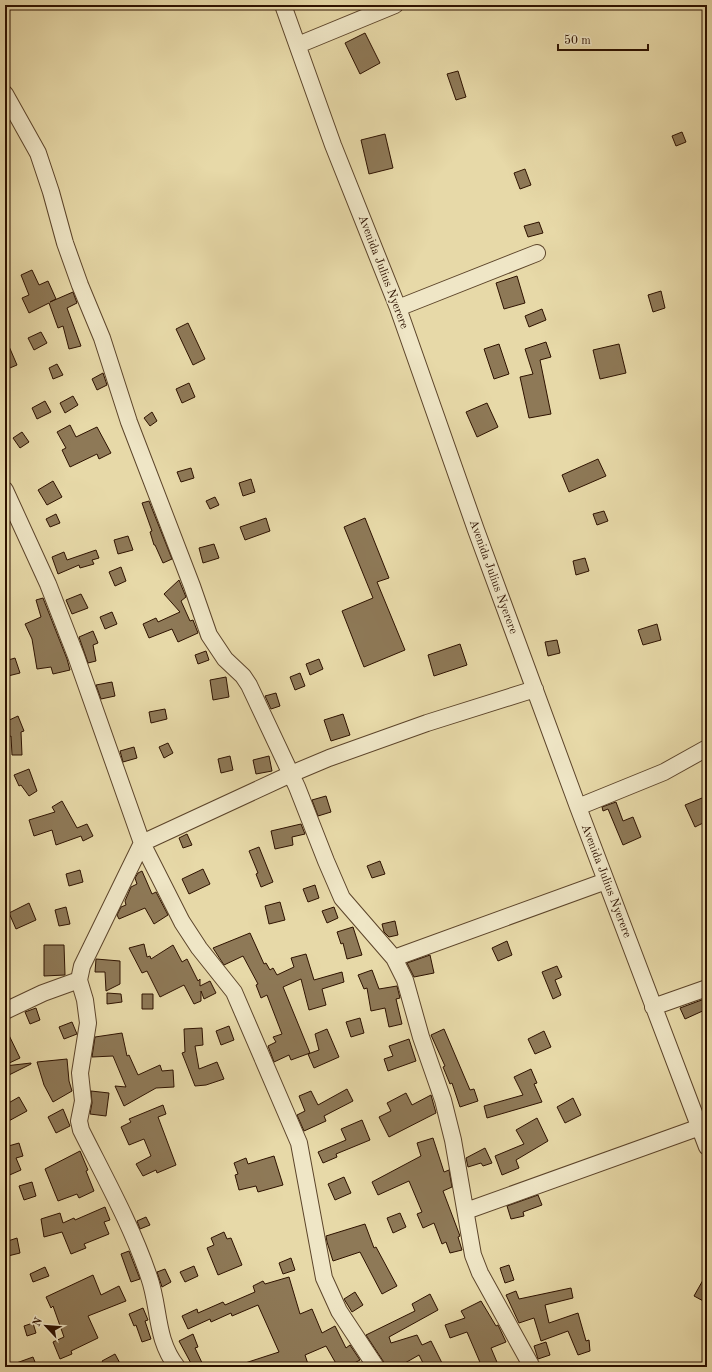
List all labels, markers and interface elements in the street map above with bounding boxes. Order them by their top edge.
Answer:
scale bar [558,26,648,52]
text: 50 m [564,34,591,47]
street label: Avenida Julius Nyerere [356,213,410,331]
street label: Avenida Julius Nyerere [467,518,519,636]
street label: Avenida Julius Nyerere [579,822,633,940]
north arrow [26,1306,66,1346]
text: N [32,1316,45,1328]

